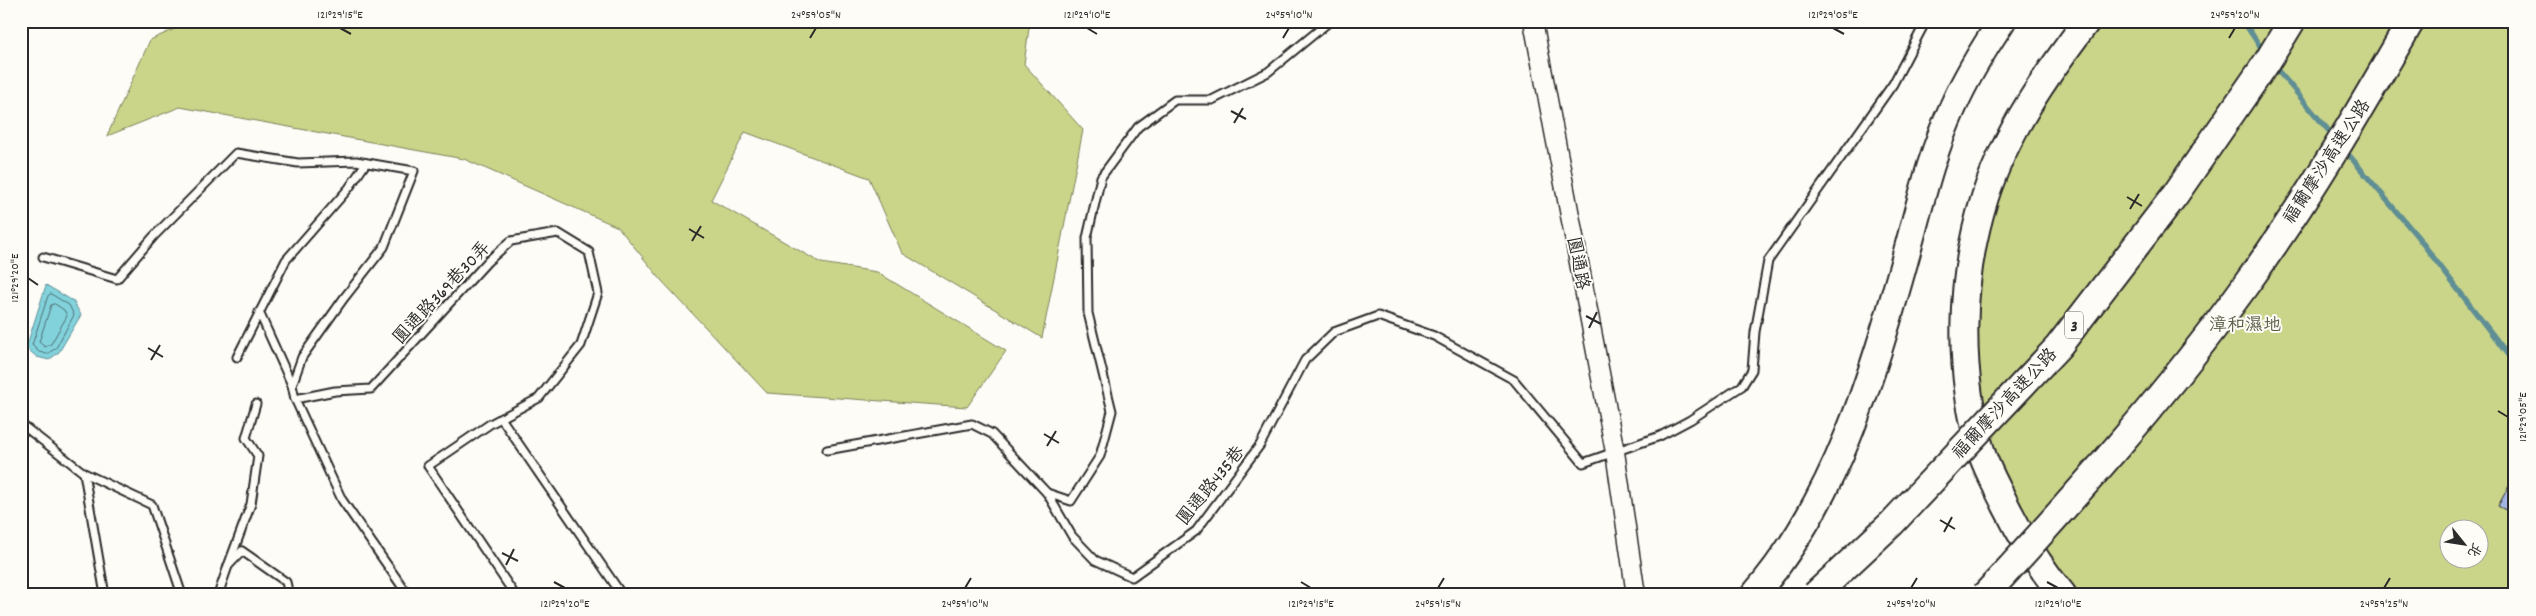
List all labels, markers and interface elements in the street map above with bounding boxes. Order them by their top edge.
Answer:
text: 121°29'15"E [317,7,363,24]
text: 24°59'05"N [791,7,841,24]
text: 121°29'10"E [1064,7,1111,24]
text: 24°59'10"N [1266,7,1312,24]
text: 121°29'05"E [1808,7,1858,24]
text: 24°59'20"N [2210,7,2260,24]
street label: 福爾摩沙高速公路 [2278,95,2378,230]
street label: 圓通路 [1559,235,1594,292]
street label: 圓通路369巷30弄 [388,237,497,351]
text: 121°29'20"E [7,253,24,302]
road number: 3 [2065,312,2083,338]
park label: 漳和濕地 [2209,314,2281,339]
street label: 福爾摩沙高速公路 [1948,344,2064,466]
text: 121°29'05"E [2515,392,2532,442]
street label: 圓通路435巷 [1172,441,1252,532]
north arrow [2438,518,2488,568]
text: 北 [2461,538,2486,561]
text: 121°29'20"E [541,596,590,613]
text: 24°59'10"N [942,596,988,613]
text: 121°29'15"E [1288,596,1334,613]
text: 24°59'15"N [1415,596,1461,613]
text: 24°59'20"N [1886,596,1936,613]
text: 121°29'10"E [2035,596,2082,613]
text: 24°59'25"N [2360,596,2408,613]

